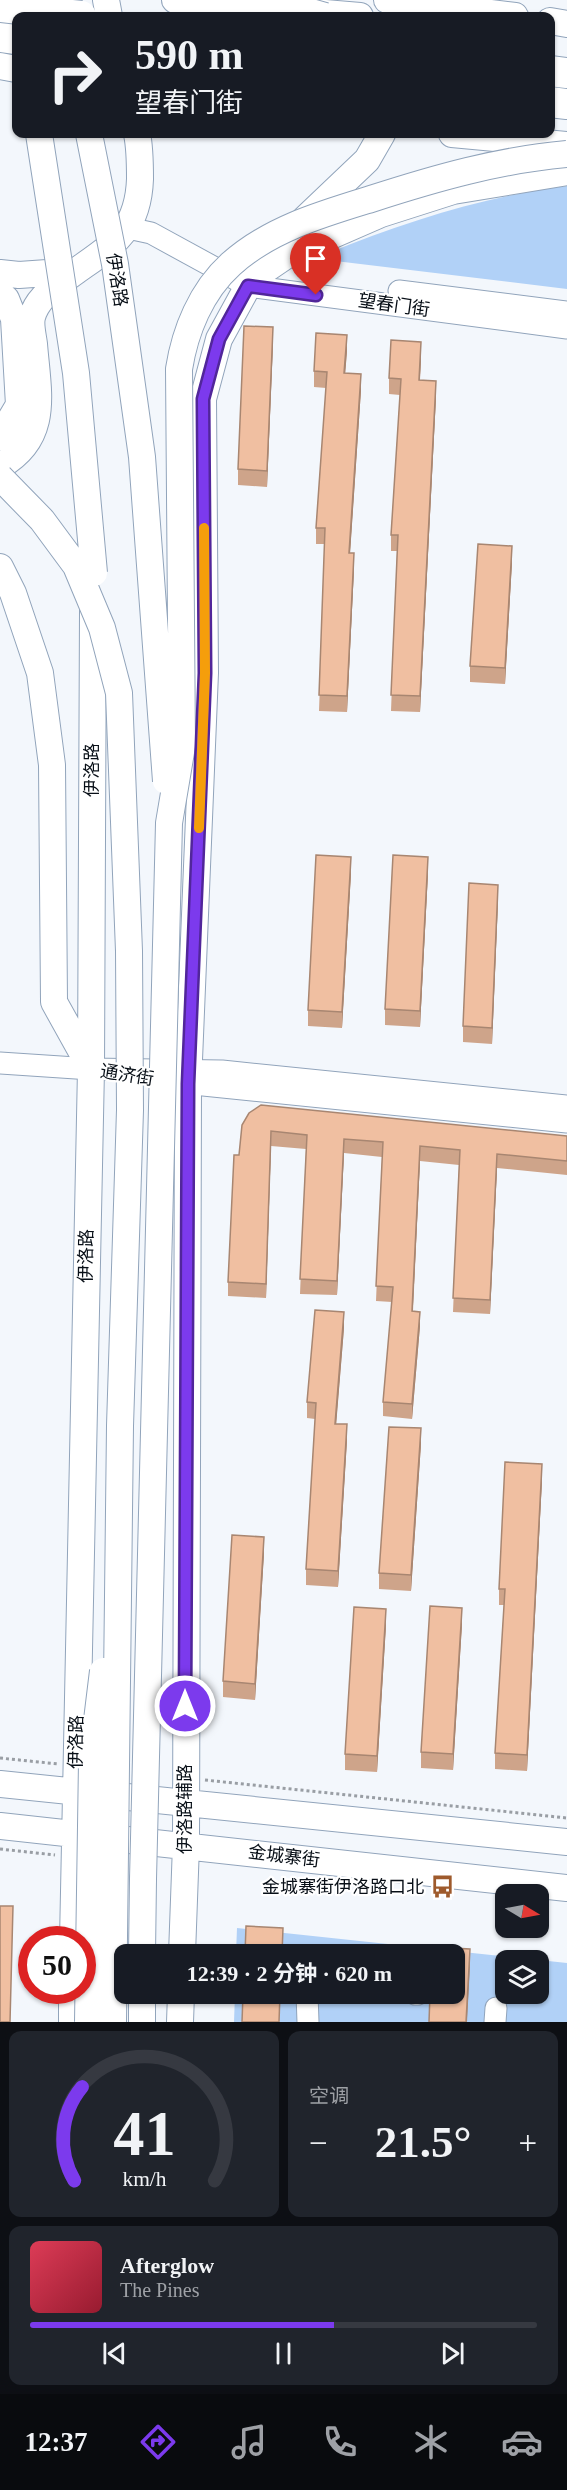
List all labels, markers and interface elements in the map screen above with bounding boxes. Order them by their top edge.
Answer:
text: 590 m [135,32,244,78]
icon: right [36,36,114,114]
text: 望春门街 [135,88,243,118]
pin [290,233,341,295]
icon: arrive [299,242,332,275]
street label: 伊洛路 [103,252,131,308]
street label: 望春门街 [357,290,431,320]
street label: 伊洛路 [82,743,102,797]
street label: 通济街 [99,1061,155,1089]
street label: 伊洛路 [76,1229,96,1283]
position arrow [153,1674,217,1738]
street label: 伊洛路 [66,1715,86,1769]
street label: 伊洛路辅路 [175,1764,195,1854]
street label: 金城寨街 [247,1842,321,1870]
bus stop icon: 金城寨街伊洛路口北 [429,1874,455,1900]
place label: 金城寨街伊洛路口北 [262,1877,424,1897]
north arrow [495,1884,549,1938]
map controls [495,1884,549,2004]
speed limit sign: 50 [18,1926,96,2004]
button: layers [495,1950,549,2004]
text: 12:39 · 2 分钟 · 620 m [187,1961,392,1986]
text: 空调 [309,2085,349,2107]
text: 41 [113,2099,175,2168]
text: 21.5° [375,2117,471,2167]
text: − [309,2125,328,2161]
text: + [518,2125,537,2161]
text: km/h [122,2167,166,2191]
text: Afterglow [120,2253,214,2278]
text: The Pines [120,2279,199,2301]
icon: previous [98,2337,131,2370]
icon: pause [267,2337,300,2370]
icon: next [436,2337,469,2370]
icon: directions [137,2421,179,2463]
icon: music [228,2421,270,2463]
icon: phone [319,2421,361,2463]
icon: climate [410,2421,452,2463]
icon: car [501,2421,543,2463]
text: 12:37 [25,2427,88,2457]

